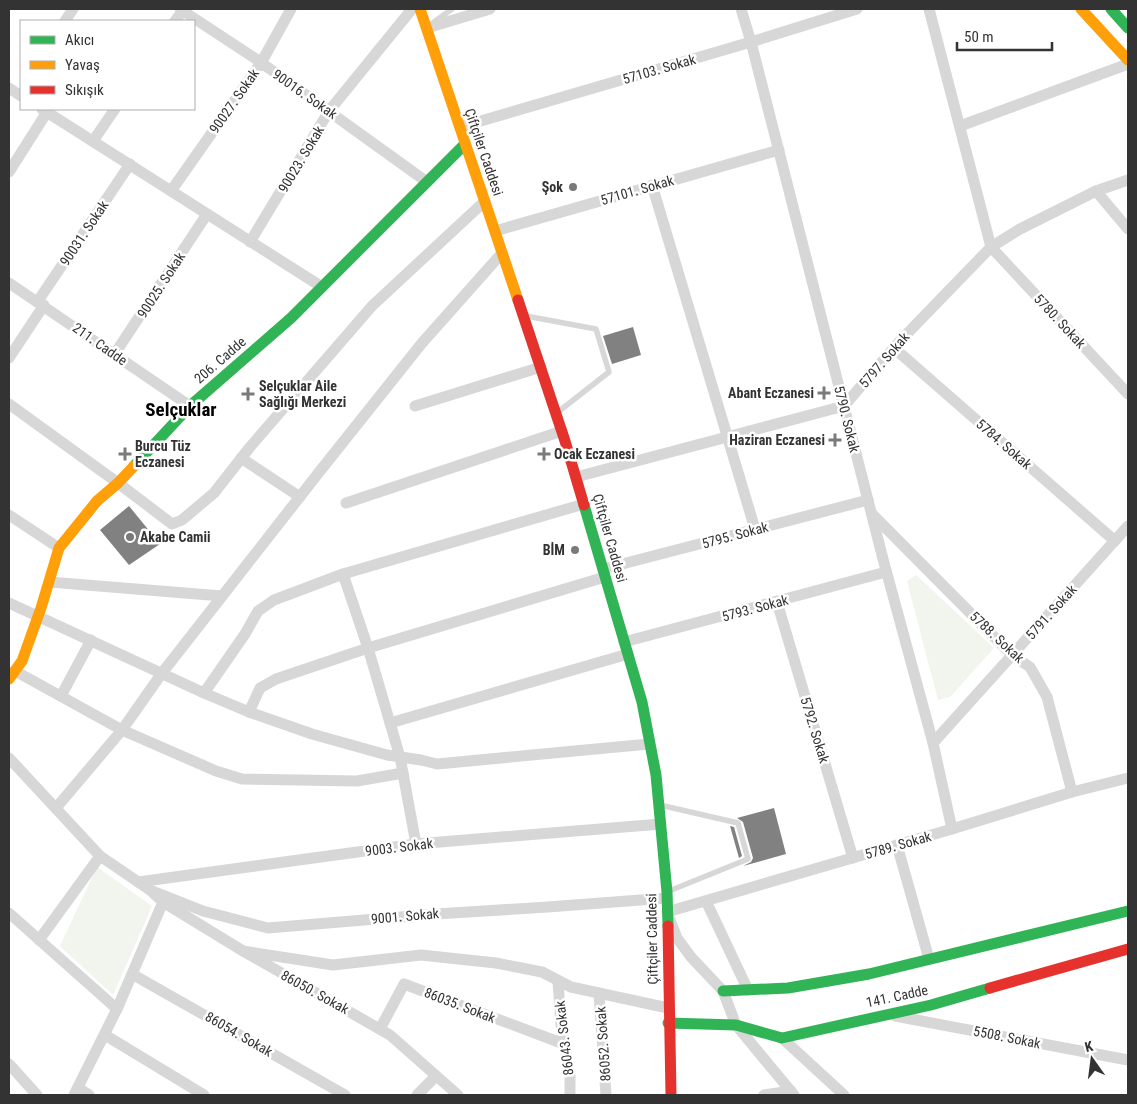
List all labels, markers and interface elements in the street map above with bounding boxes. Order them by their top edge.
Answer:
legend [20,20,195,110]
scale bar [957,20,1052,52]
text: 50 m [964,28,994,46]
text: Akıcı [65,31,94,49]
street label: 57103. Sokak [621,51,698,87]
text: Yavaş [65,56,100,74]
street label: 90027. Sokak [206,65,262,136]
street label: 90016. Sokak [270,66,341,122]
text: Sıkışık [65,81,104,99]
street label: Çiftçiler Caddesi [462,106,506,198]
street label: 90023. Sokak [275,122,328,195]
street label: 57101. Sokak [599,172,676,208]
place label: Şok [542,179,563,195]
marker: Şok [567,181,579,193]
street label: 90031. Sokak [56,197,112,269]
street label: 90025. Sokak [134,249,189,321]
street label: 5780. Sokak [1031,291,1090,352]
street label: 211. Cadde [70,319,131,369]
street label: 5797. Sokak [856,329,913,391]
street label: 206. Cadde [191,333,249,387]
place label: Selçuklar Aile Sağlığı Merkezi [259,378,346,410]
street label: 5790. Sokak [831,384,863,455]
place label: Abant Eczanesi [728,385,814,401]
marker: Selçuklar Aile Sağlığı Merkezi [241,387,255,401]
marker: Abant Eczanesi [818,387,830,399]
district label: Selçuklar [145,398,217,421]
street label: 5784. Sokak [973,416,1035,473]
place label: Haziran Eczanesi [729,432,825,448]
marker: Haziran Eczanesi [829,434,841,446]
place label: Burcu Tüz Eczanesi [135,438,191,470]
place label: Ocak Eczanesi [554,446,635,462]
marker: Burcu Tüz Eczanesi [119,448,131,460]
marker: Ocak Eczanesi [538,448,550,460]
street label: Çiftçiler Caddesi [590,492,630,584]
street label: 5795. Sokak [700,518,771,552]
place label: Akabe Camii [140,529,211,545]
marker: Akabe Camii [124,531,136,543]
place label: BİM [543,542,565,558]
marker: BİM [569,544,581,556]
street label: 5791. Sokak [1022,581,1080,643]
street label: 5793. Sokak [720,591,791,625]
street label: 5788. Sokak [967,608,1028,667]
street label: 5792. Sokak [797,695,833,766]
street label: 5789. Sokak [863,828,934,862]
street label: 9003. Sokak [364,835,434,859]
street label: Çiftçiler Caddesi [643,893,661,985]
street label: 9001. Sokak [370,905,440,927]
street label: 86050. Sokak [278,967,352,1018]
street label: 141. Cadde [865,982,930,1010]
street label: 86035. Sokak [422,984,499,1026]
street label: 86043. Sokak [551,999,577,1076]
street label: 86052. Sokak [592,1005,614,1082]
street label: 86054. Sokak [202,1008,276,1060]
street label: 5508. Sokak [972,1023,1043,1051]
north arrow [1067,1034,1117,1084]
text: K [1083,1038,1095,1055]

